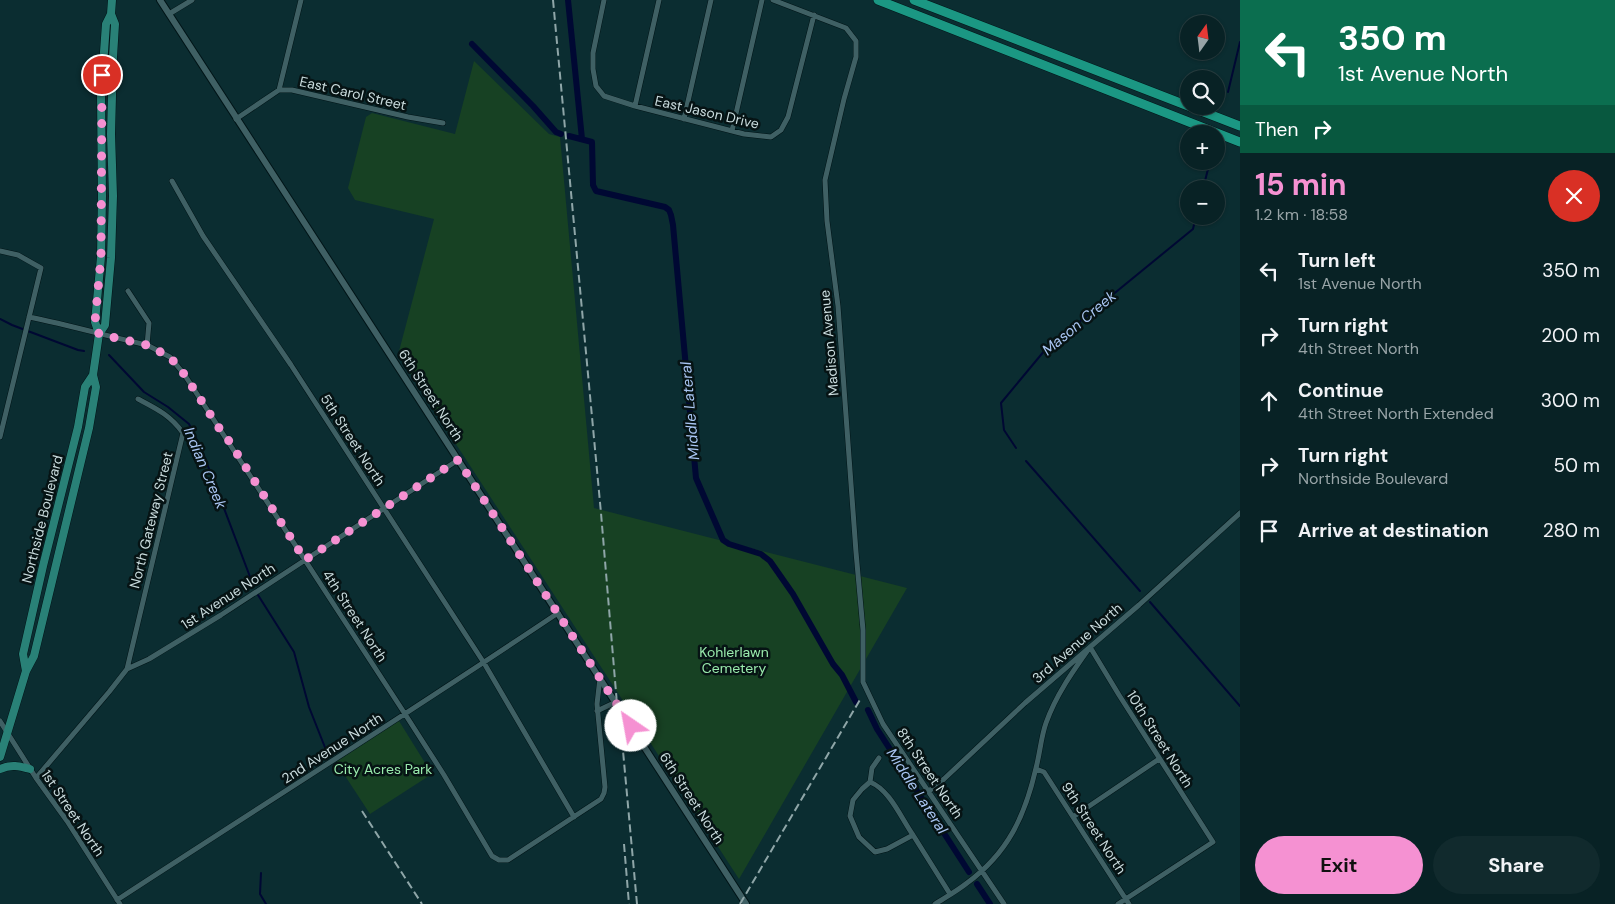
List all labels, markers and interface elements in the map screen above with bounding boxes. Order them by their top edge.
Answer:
north arrow [1180,15,1225,60]
map controls [1180,15,1225,225]
text: 350 m [1338,15,1447,61]
icon: left [1255,20,1320,85]
pin [81,54,123,96]
text: 1st Avenue North [1338,59,1508,88]
icon: arrive [88,61,116,89]
button: search [1180,70,1225,115]
street label: East Carol Street [298,72,408,114]
street label: East Jason Drive [653,91,761,133]
icon: right [1308,115,1336,143]
text: Then [1255,117,1298,142]
button: + [1180,125,1225,170]
text: 15 min [1255,165,1347,204]
button: close [1548,170,1600,222]
button: − [1180,180,1225,225]
text: 1.2 km · 18:58 [1255,204,1348,225]
text: Turn left [1298,248,1376,273]
icon: left [1255,257,1283,285]
text: 350 m [1542,258,1600,283]
text: 1st Avenue North [1298,273,1422,294]
water label: Mason Creek [1038,286,1120,360]
street label: Madison Avenue [815,289,843,397]
text: Turn right [1298,313,1388,338]
icon: right [1255,322,1283,350]
text: 200 m [1541,323,1600,348]
text: 4th Street North [1298,338,1419,359]
street label: 6th Street North [395,346,467,444]
water label: Middle Lateral [676,360,704,461]
text: Continue [1298,378,1384,403]
icon: ahead [1255,387,1283,415]
text: 300 m [1541,388,1600,413]
street label: 5th Street North [317,391,389,489]
text: 4th Street North Extended [1298,403,1494,424]
water label: Indian Creek [179,424,231,512]
text: Turn right [1298,443,1388,468]
street label: North Gateway Street [125,450,177,590]
icon: right [1255,452,1283,480]
street label: Northside Boulevard [17,453,67,585]
text: 50 m [1553,453,1600,478]
text: Northside Boulevard [1298,468,1448,489]
icon: arrive [1255,517,1283,545]
text: Arrive at destination [1298,518,1489,543]
text: 280 m [1543,518,1600,543]
street label: 1st Avenue North [178,559,278,633]
street label: 4th Street North [319,567,391,665]
street label: 3rd Avenue North [1028,599,1126,687]
park label: Kohlerlawn Cemetery [699,643,769,677]
street label: 10th Street North [1123,687,1197,791]
position arrow [604,699,656,751]
street label: 2nd Avenue North [278,709,386,787]
street label: 8th Street North [893,724,967,822]
water label: Middle Lateral [882,744,953,838]
street label: 6th Street North [656,749,728,847]
park label: City Acres Park [334,760,432,778]
street label: 1st Street North [37,766,109,860]
street label: 9th Street North [1058,779,1130,877]
button: Exit [1255,836,1423,894]
button: Share [1433,836,1600,894]

